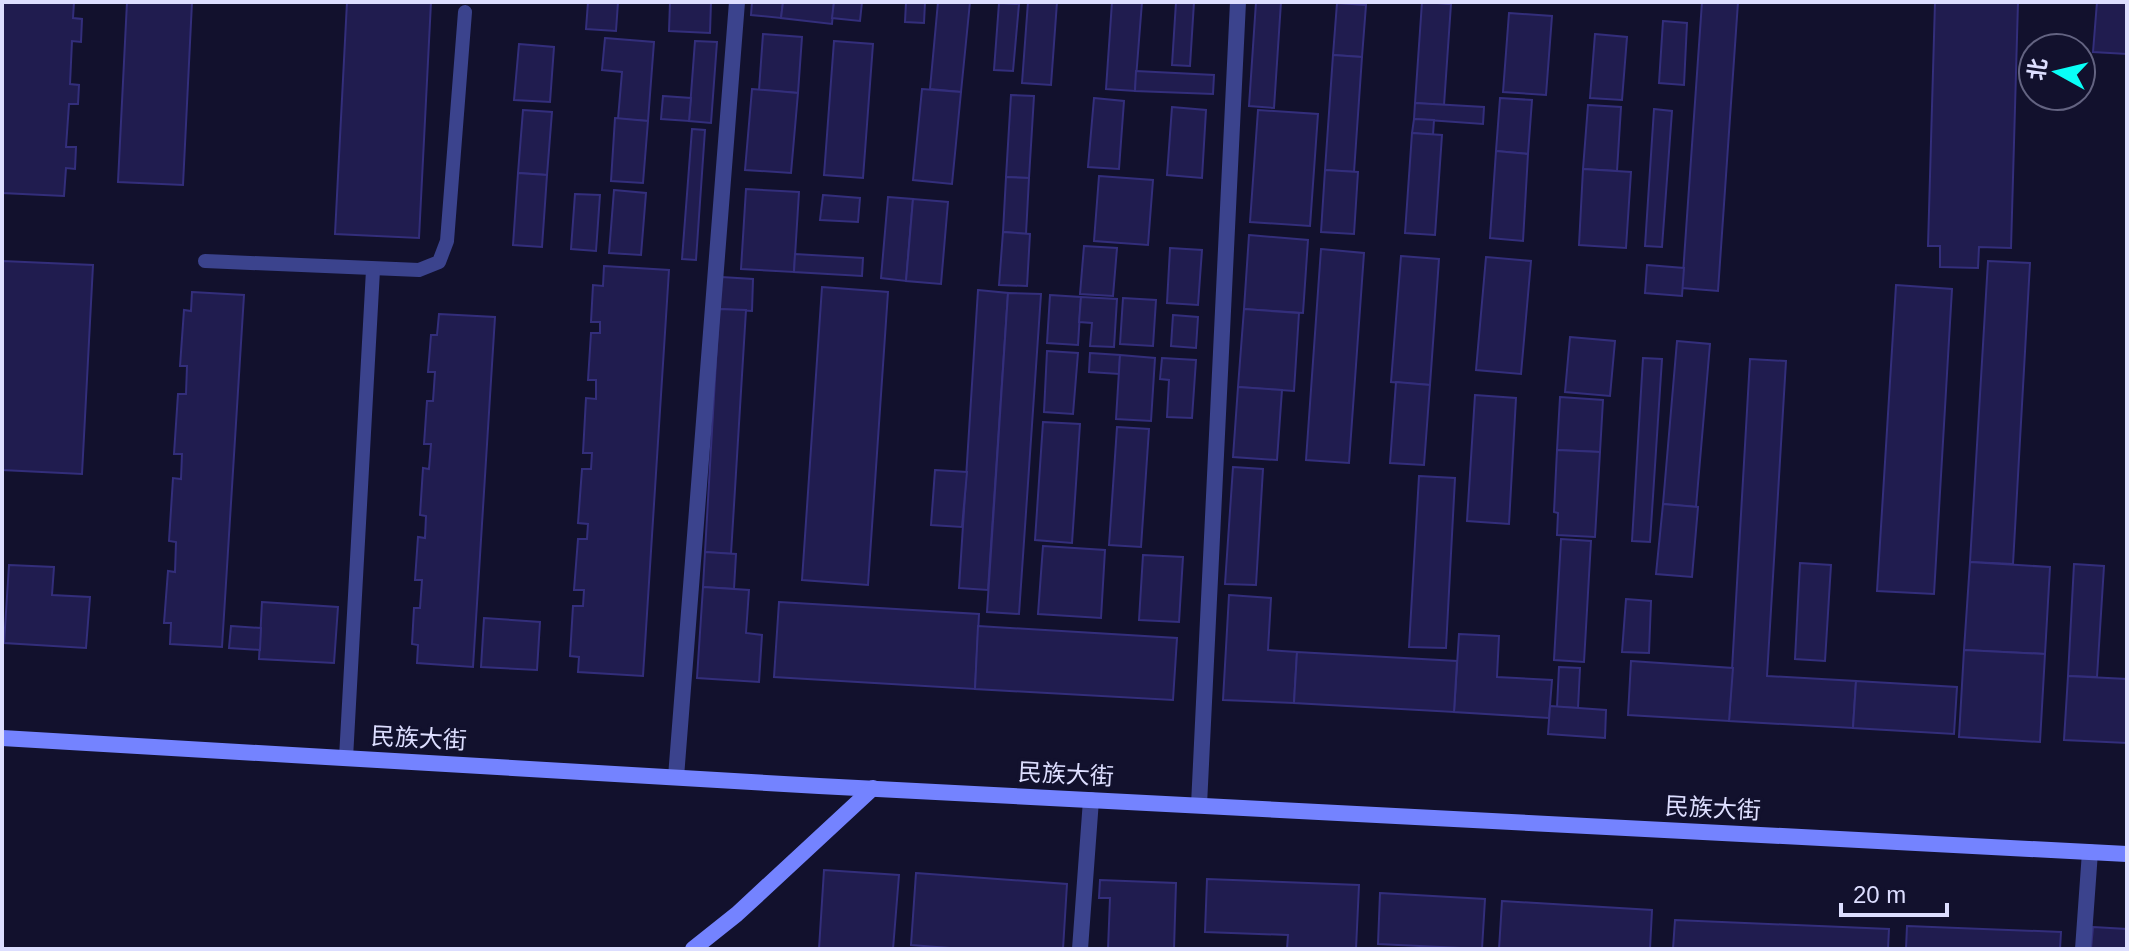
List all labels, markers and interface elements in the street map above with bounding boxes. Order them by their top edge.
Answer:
north arrow [2017,32,2097,112]
text: 北 [2024,57,2052,82]
street label: 民族大街 [370,722,468,754]
street label: 民族大街 [1017,758,1115,790]
street label: 民族大街 [1664,792,1762,824]
scale bar [1841,867,1947,917]
text: 20 m [1853,881,1906,908]

